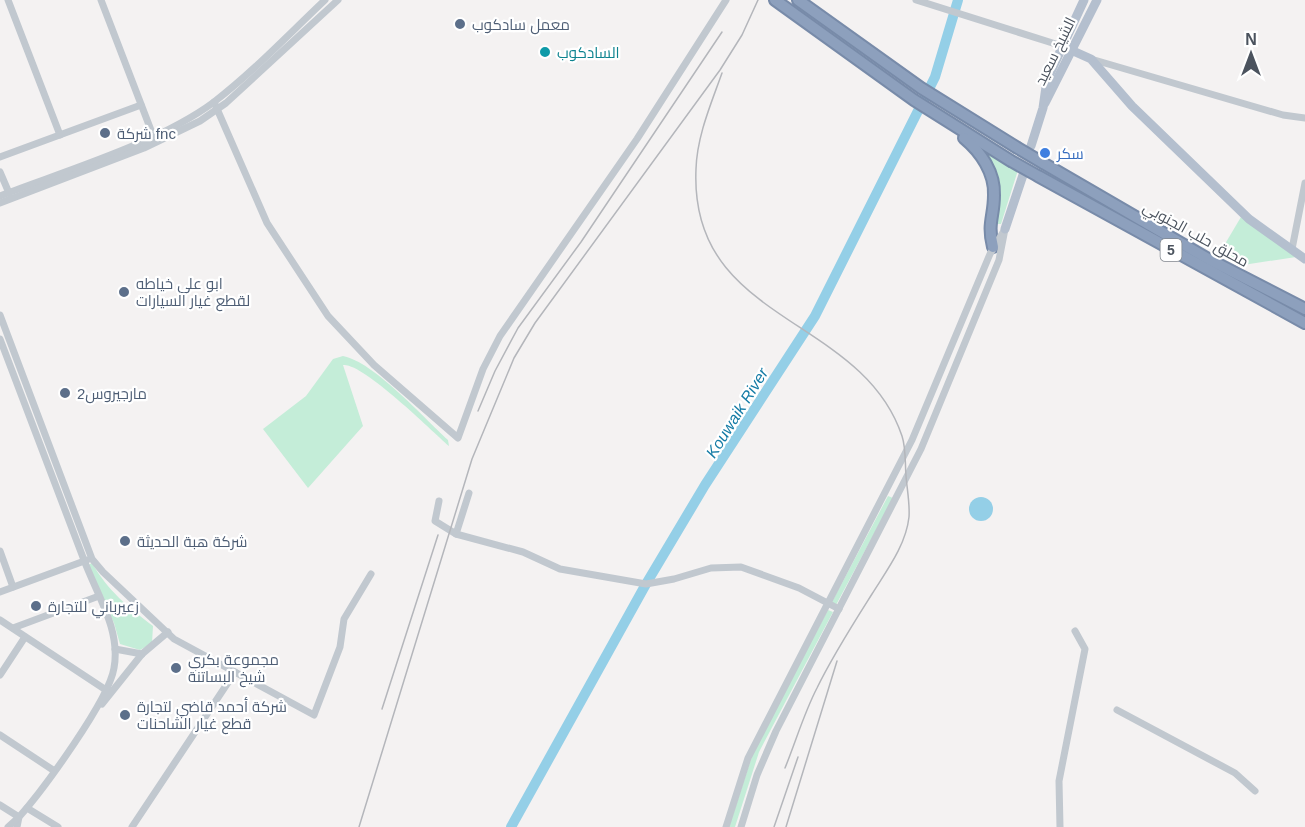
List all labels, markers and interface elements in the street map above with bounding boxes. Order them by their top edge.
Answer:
street label: الشيخ سعيد [1031,14,1081,89]
place label: معمل سادكوب [472,16,570,35]
marker: معمل سادكوب [453,17,467,31]
north arrow [1221,24,1281,84]
text: N [1245,31,1257,48]
place label: السادكوب [557,44,620,62]
marker: السادكوب [538,45,552,59]
place label: شركة fnc [117,125,176,143]
marker: شركة fnc [98,126,112,140]
place label: سكر [1056,145,1084,163]
marker: سكر [1038,146,1052,160]
street label: محلق حلب الجنوبي [1138,198,1252,273]
road number: 5 [1160,239,1182,261]
place label: ابو علي خياطه لقطع غيار السيارات [136,275,250,312]
marker: ابو علي خياطه لقطع غيار السيارات [117,285,131,299]
water label: Kouwaik River [703,365,772,461]
place label: مارجيروس2 [77,385,147,404]
marker: مارجيروس2 [58,386,72,400]
place label: شركة هبة الحديثة [137,533,247,551]
marker: شركة هبة الحديثة [118,534,132,548]
place label: زعيرباني للتجارة [48,598,139,619]
marker: زعيرباني للتجارة [29,599,43,613]
place label: مجموعة بكري شيخ البساتنة [188,651,279,688]
marker: مجموعة بكري شيخ البساتنة [169,661,183,675]
place label: شركة أحمد قاضي لتجارة قطع غيار الشاحنات [137,697,287,735]
marker: شركة أحمد قاضي لتجارة قطع غيار الشاحنات [118,708,132,722]

